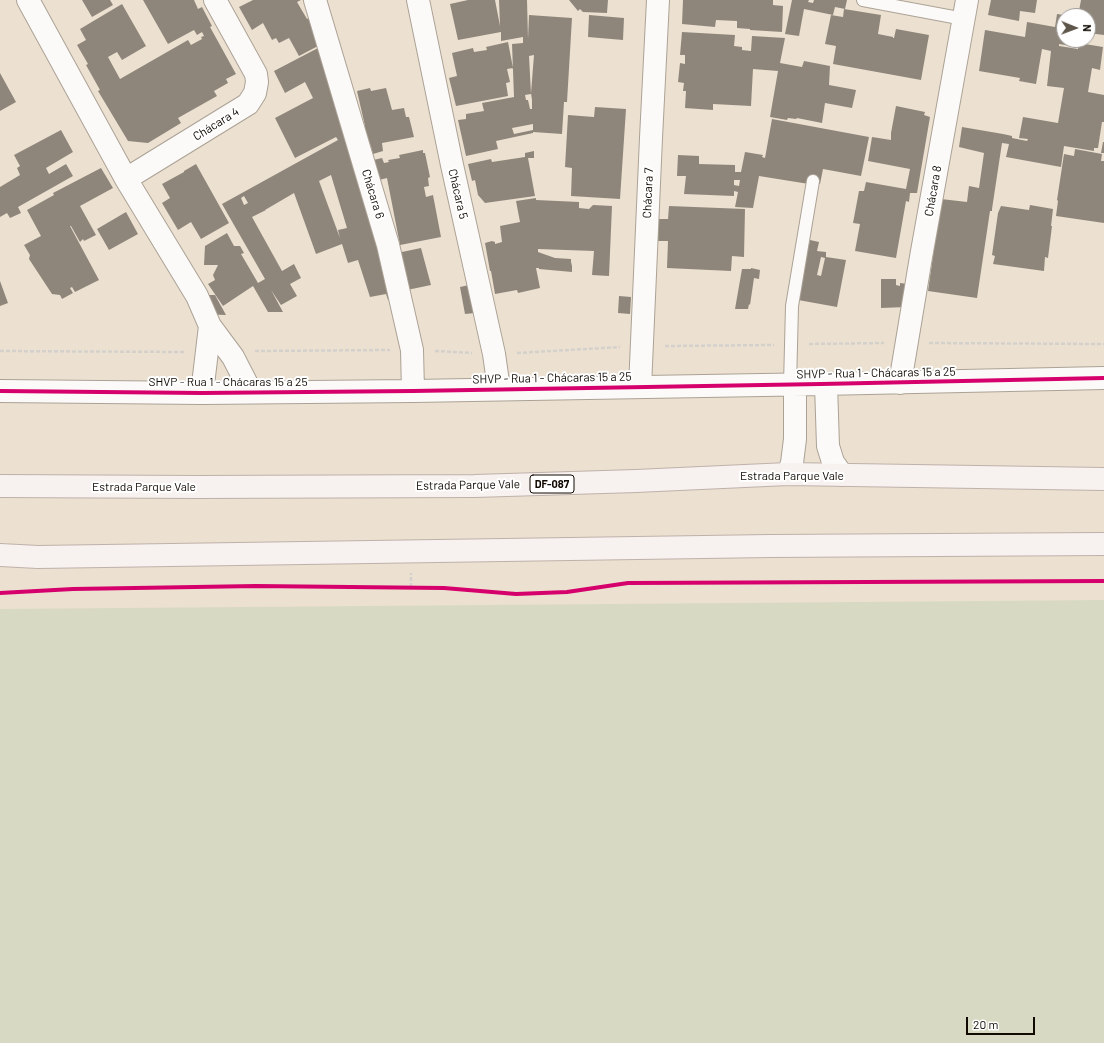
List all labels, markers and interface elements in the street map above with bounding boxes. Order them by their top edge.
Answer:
north arrow [1056,8,1096,48]
text: N [1081,24,1094,32]
street label: Chácara 4 [190,104,242,144]
street label: Chácara 8 [921,164,945,218]
street label: Chácara 6 [359,167,387,221]
street label: Chácara 5 [445,167,471,221]
street label: Chácara 7 [640,167,656,219]
street label: SHVP - Rua 1 - Chácaras 15 a 25 [796,364,956,382]
street label: SHVP - Rua 1 - Chácaras 15 a 25 [472,369,632,387]
street label: SHVP - Rua 1 - Chácaras 15 a 25 [148,375,308,389]
street label: Estrada Parque Vale [740,469,844,483]
road number: DF-087 [530,475,574,493]
street label: Estrada Parque Vale [416,477,520,493]
street label: Estrada Parque Vale [92,480,196,494]
scale bar [968,1009,1037,1035]
text: 20 m [973,1017,999,1031]

